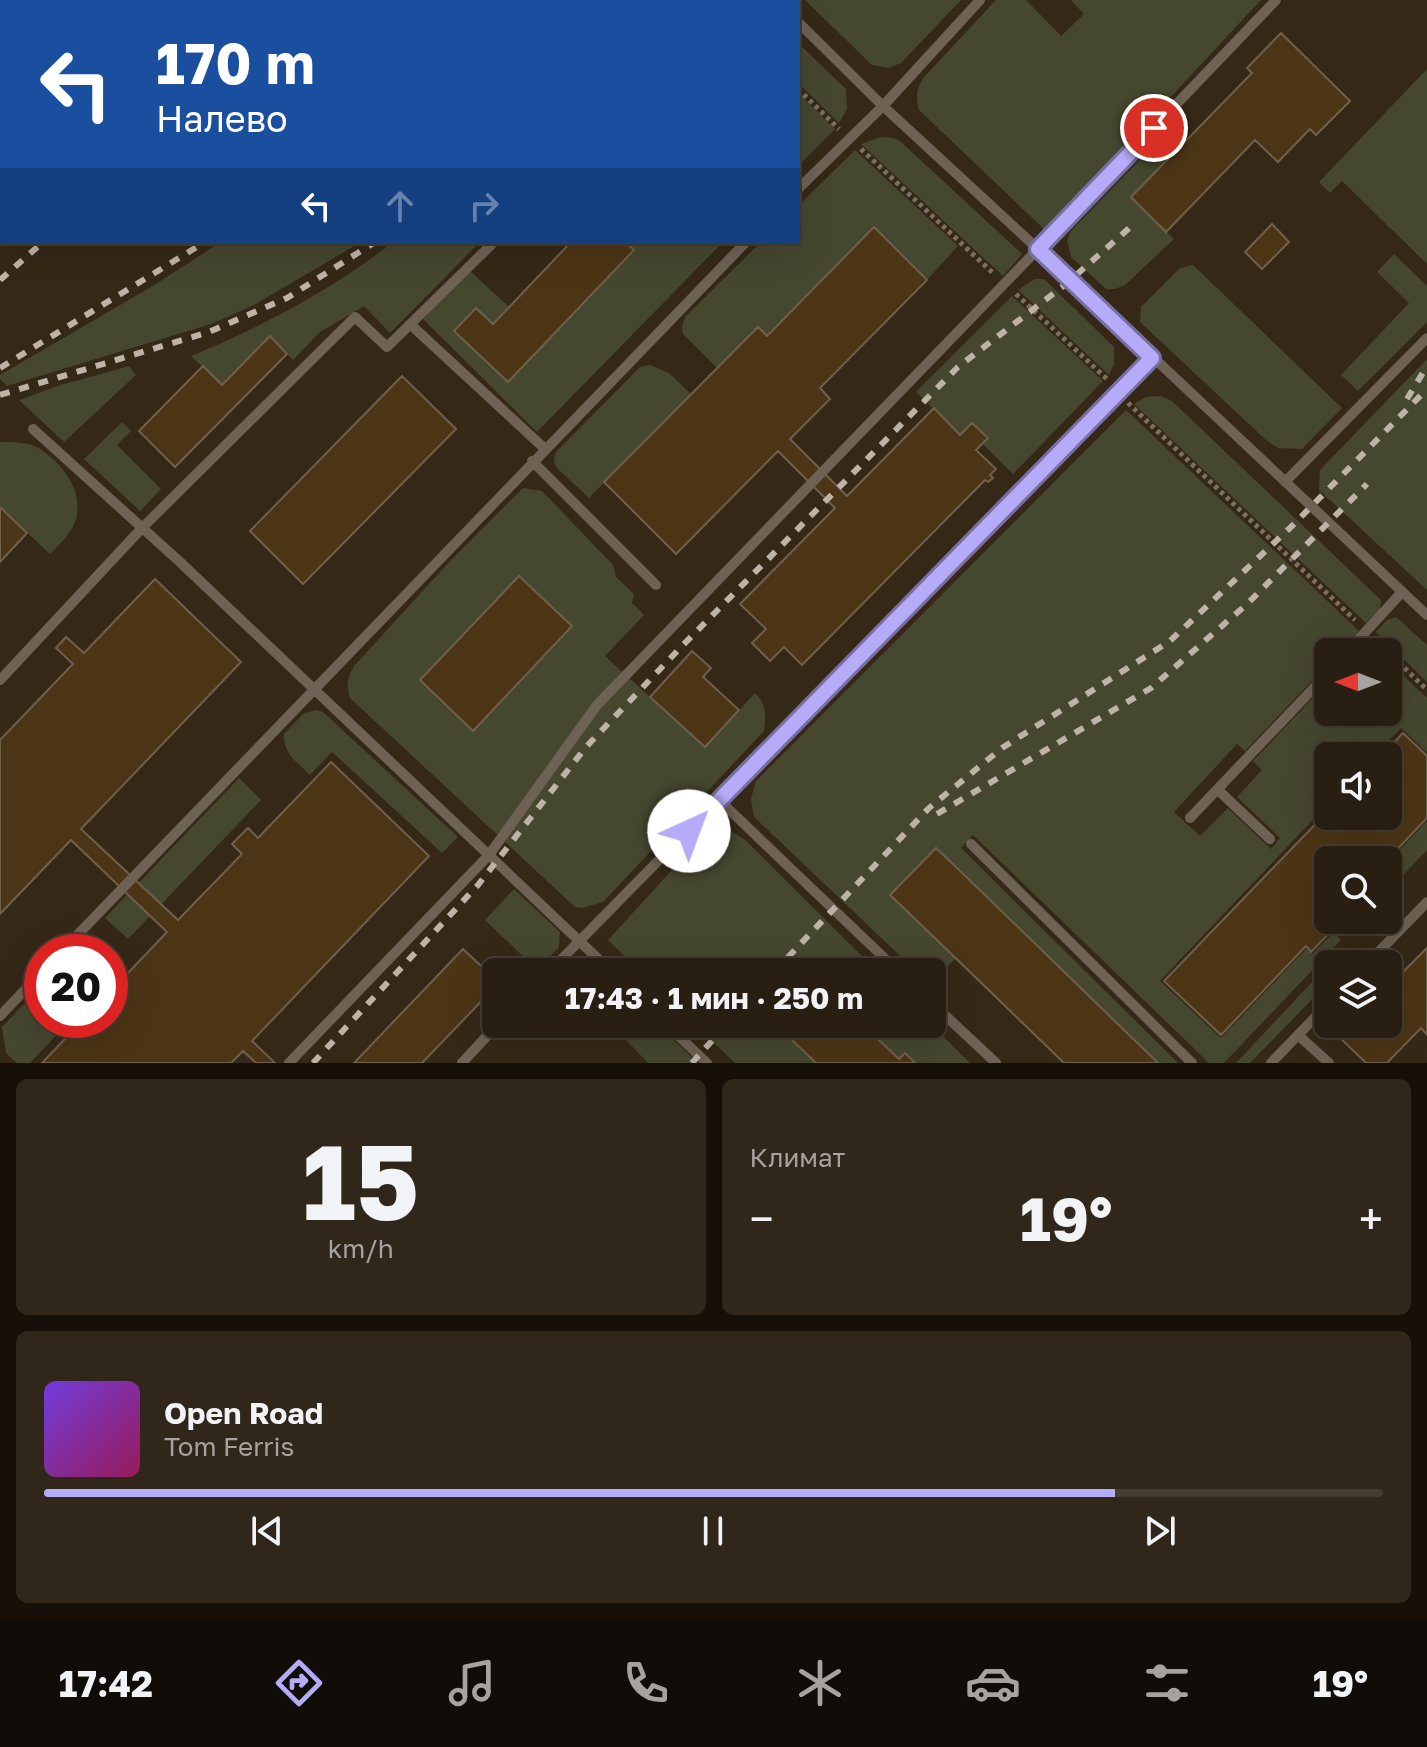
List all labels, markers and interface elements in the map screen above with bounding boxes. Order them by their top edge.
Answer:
text: 170 m [156,29,315,96]
icon: left [24,32,128,136]
pin [1120,94,1188,162]
text: Налево [156,97,288,140]
icon: arrive [1132,106,1176,150]
icon: left [294,184,338,228]
icon: ahead [378,184,422,228]
icon: right [462,184,506,228]
north arrow [1314,638,1402,726]
map controls [1314,638,1402,1038]
button: sound [1314,742,1402,830]
position arrow [647,789,731,873]
button: search [1314,846,1402,934]
speed limit sign: 20 [24,934,128,1038]
button: layers [1314,950,1402,1038]
text: 17:43 · 1 мин · 250 m [565,980,863,1016]
text: 15 [302,1118,419,1243]
text: Климат [750,1142,845,1173]
text: 19° [1020,1182,1112,1254]
text: − [750,1192,774,1245]
text: + [1359,1192,1383,1245]
text: km/h [328,1233,394,1264]
text: Open Road [164,1395,323,1431]
text: Tom Ferris [164,1431,294,1462]
icon: previous [245,1509,289,1553]
icon: pause [691,1509,735,1553]
icon: next [1138,1509,1182,1553]
icon: directions [271,1655,327,1711]
icon: music [444,1655,500,1711]
icon: phone [618,1655,674,1711]
icon: climate [792,1655,848,1711]
icon: car [965,1655,1021,1711]
icon: filters [1139,1655,1195,1711]
text: 17:42 [59,1662,153,1705]
text: 19° [1313,1662,1368,1705]

